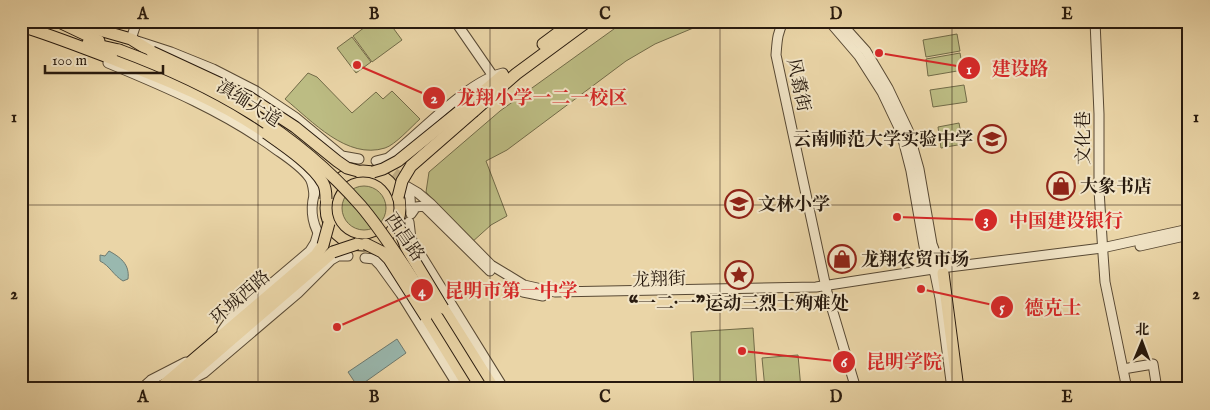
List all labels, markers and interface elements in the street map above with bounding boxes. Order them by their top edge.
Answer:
text: A [137,5,150,25]
text: B [369,5,380,25]
text: C [599,5,611,25]
text: D [830,5,843,25]
text: E [1061,5,1073,25]
scale bar [45,42,162,74]
text: 100 m [52,51,88,70]
callout: 建设路 [957,51,1059,85]
street label: 风翥街 [781,57,814,114]
text: 建设路 [991,58,1049,82]
text: 1 [966,60,972,79]
street label: 滇缅大道 [212,75,285,133]
callout: 龙翔小学一二一校区 [421,81,637,115]
text: 龙翔小学一二一校区 [456,87,628,111]
text: 2 [430,89,438,108]
text: 1 [11,108,17,128]
text: 1 [1193,108,1199,128]
street label: 文化巷 [1073,111,1096,165]
school or university icon: 云南师范大学实验中学 [977,124,1007,154]
place label: 云南师范大学实验中学 [793,129,973,152]
shop icon: 大象书店 [1046,171,1076,201]
place label: 大象书店 [1080,176,1152,199]
school or university icon: 文林小学 [724,189,754,219]
place label: 文林小学 [758,194,830,217]
callout: 中国建设银行 [974,203,1133,237]
street label: 西昌路 [379,209,429,267]
text: 中国建设银行 [1009,210,1123,234]
text: 3 [983,211,989,230]
shop icon: 龙翔农贸市场 [827,244,857,274]
place label: 龙翔农贸市场 [861,249,969,272]
place icon: “一二·一”运动三烈士殉难处 [724,260,754,290]
street label: 环城西路 [206,266,276,330]
street label: 龙翔街 [632,268,686,293]
callout: 昆明市第一中学 [409,273,587,307]
text: 昆明市第一中学 [444,280,578,304]
text: 4 [418,282,426,301]
text: 2 [10,285,18,305]
text: 2 [1192,285,1200,305]
callout: 德克士 [990,290,1092,324]
place label: “一二·一”运动三烈士殉难处 [629,293,849,316]
text: 德克士 [1024,297,1082,321]
text: 5 [999,298,1005,317]
north arrow [1118,318,1168,368]
text: 北 [1135,321,1149,339]
callout: 昆明学院 [831,345,952,379]
text: 昆明学院 [866,351,942,375]
text: 6 [841,353,848,372]
text: A [137,388,150,408]
text: B [369,388,380,408]
text: C [599,388,611,408]
text: D [830,388,843,408]
text: E [1061,388,1073,408]

